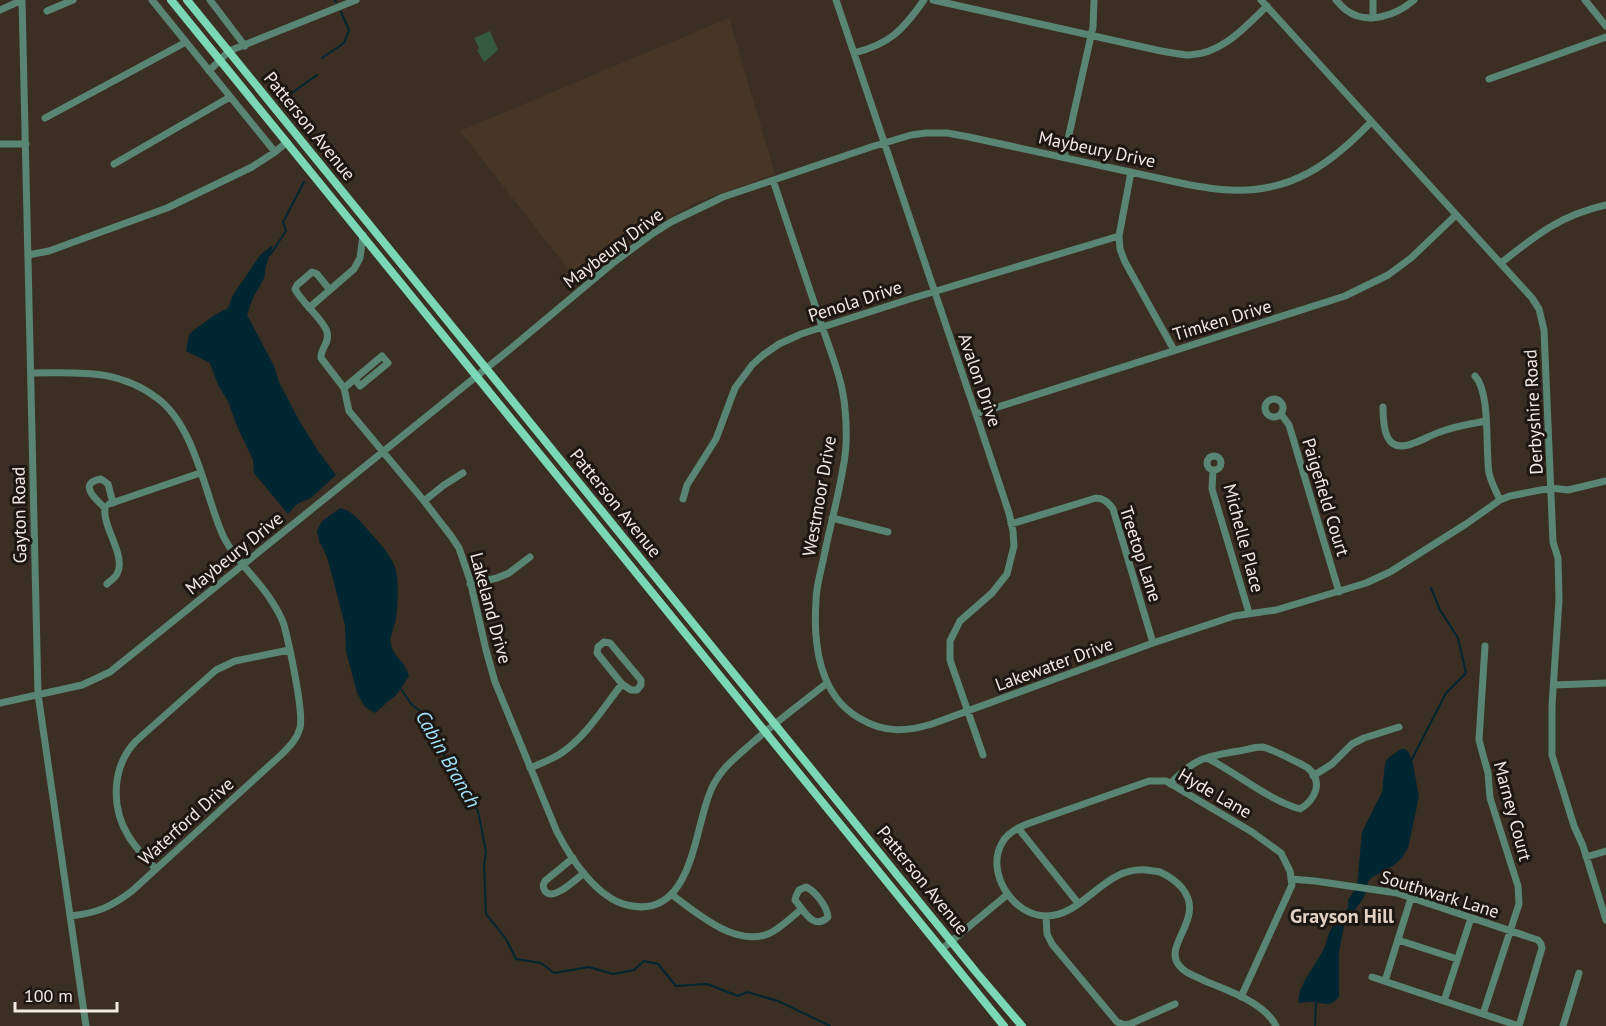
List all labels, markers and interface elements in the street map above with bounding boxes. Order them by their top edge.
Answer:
street label: Patterson Avenue [259,67,361,185]
street label: Maybeury Drive [1036,125,1158,173]
street label: Maybeury Drive [559,203,667,293]
street label: Penola Drive [805,275,905,327]
street label: Timken Drive [1170,294,1274,346]
street label: Avalon Drive [953,330,1007,430]
street label: Derbyshire Road [1518,349,1548,475]
street label: Westmoor Drive [797,434,841,558]
street label: Paigefield Court [1297,435,1355,559]
street label: Patterson Avenue [565,444,667,562]
street label: Gayton Road [7,466,31,564]
street label: Michelle Place [1218,481,1270,595]
street label: Treetop Lane [1115,503,1167,605]
street label: Maybeury Drive [180,507,288,599]
street label: Lakeland Drive [465,550,517,666]
street label: Lakewater Drive [992,632,1116,696]
water label: Cabin Branch [410,706,486,812]
street label: Marney Court [1489,759,1537,863]
street label: Hyde Lane [1174,763,1256,823]
street label: Waterford Drive [134,772,238,870]
street label: Patterson Avenue [872,821,974,939]
street label: Southwark Lane [1378,865,1502,923]
district label: Grayson Hill [1290,903,1394,929]
scale bar [15,975,117,1013]
text: 100 m [24,984,73,1007]

